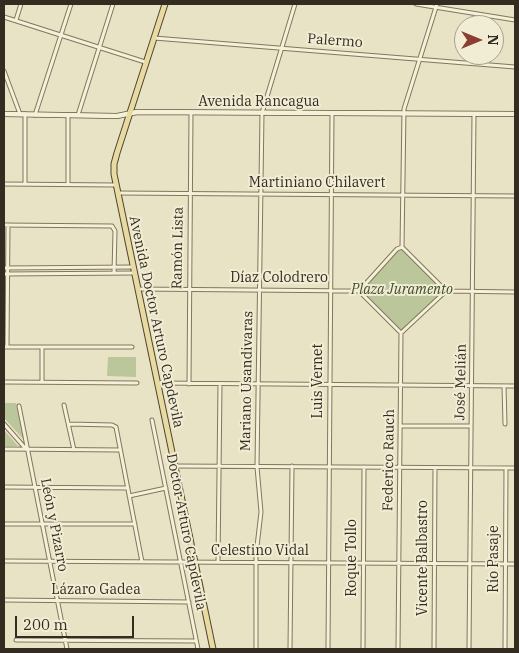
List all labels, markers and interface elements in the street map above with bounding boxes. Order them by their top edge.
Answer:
north arrow [454,15,504,65]
street label: Palermo [307,31,363,51]
text: N [484,34,502,46]
street label: Avenida Rancagua [198,94,320,110]
street label: Martiniano Chilavert [249,175,385,191]
street label: Ramón Lista [169,207,187,289]
street label: Avenida Doctor Arturo Capdevila [125,214,187,430]
street label: Díaz Colodrero [230,270,328,286]
park label: Plaza Juramento [351,282,453,298]
street label: Mariano Usandivaras [237,311,257,451]
street label: Luis Vernet [310,344,326,418]
street label: José Melián [452,344,470,420]
street label: Federico Rauch [380,409,398,511]
street label: Doctor Arturo Capdevila [163,452,209,612]
street label: León y Pizarro [37,477,71,573]
street label: Vicente Balbastro [415,500,431,616]
street label: Roque Tollo [344,519,360,597]
street label: Río Pasaje [486,525,502,593]
street label: Celestino Vidal [211,543,309,559]
street label: Lázaro Gadea [51,582,141,598]
scale bar [18,606,136,638]
text: 200 m [23,615,68,634]

